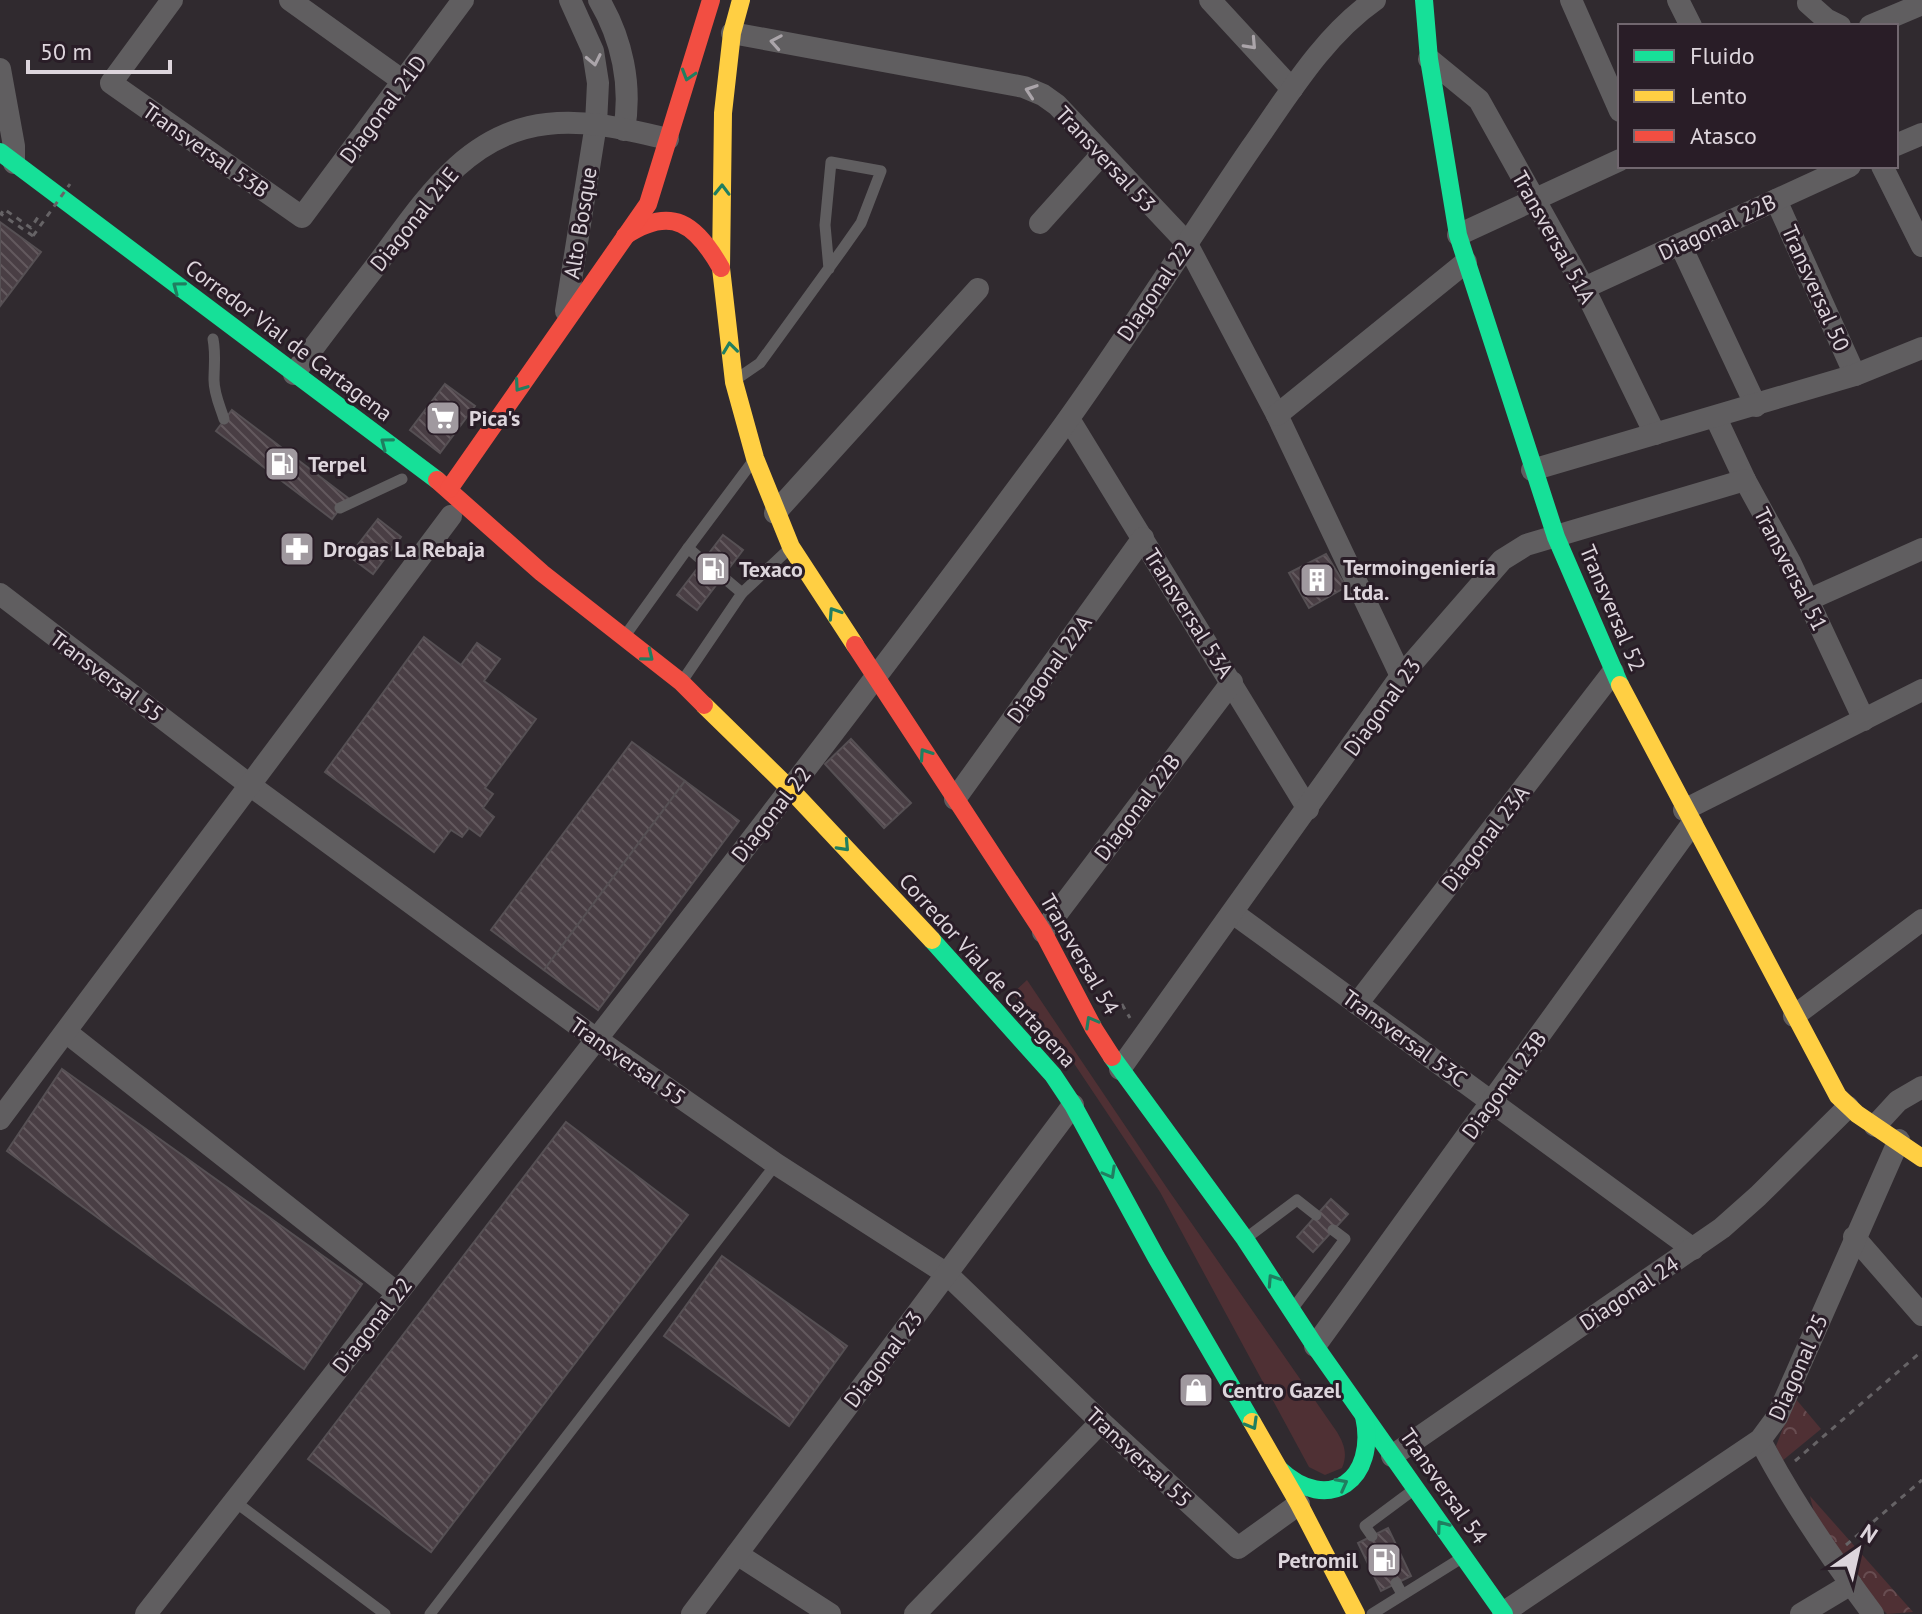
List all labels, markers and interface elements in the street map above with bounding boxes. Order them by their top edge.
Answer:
scale bar [28,24,170,74]
legend [1618,24,1898,168]
one-way arrow [769,34,783,51]
one-way arrow [1242,35,1256,49]
text: 50 m [40,36,92,67]
text: Fluido [1690,40,1755,71]
street label: Diagonal 21D [333,49,433,169]
one-way arrow [585,52,602,66]
one-way arrow [681,67,697,81]
text: Lento [1690,80,1747,111]
one-way arrow [1025,84,1039,101]
street label: Transversal 53B [137,96,275,204]
street label: Transversal 53 [1050,100,1162,218]
text: Atasco [1690,120,1757,151]
street label: Diagonal 21E [364,161,464,277]
street label: Alto Bosque [557,165,603,281]
street label: Transversal 51A [1506,166,1602,309]
one-way arrow [713,183,730,196]
street label: Diagonal 22B [1654,188,1780,266]
street label: Transversal 50 [1776,221,1856,355]
street label: Diagonal 22 [1111,236,1197,346]
street label: Corredor Vial de Cartagena [180,253,398,427]
one-way arrow [172,282,187,296]
one-way arrow [722,341,739,354]
one-way arrow [515,378,530,392]
supermarket icon: Pica's [424,399,462,437]
place label: Pica's [469,404,520,432]
one-way arrow [380,438,395,452]
fuel station icon: Terpel [263,445,301,483]
place label: Terpel [308,450,367,478]
street label: Transversal 51 [1748,502,1834,636]
pharmacy icon: Drogas La Rebaja [278,530,316,568]
place label: Drogas La Rebaja [323,535,485,563]
street label: Transversal 52 [1574,540,1652,676]
street label: Transversal 53A [1138,543,1240,683]
fuel station icon: Texaco [694,550,732,588]
place label: Termoingeniería Ltda. [1343,553,1496,606]
place label: Texaco [739,555,803,583]
building icon: Termoingeniería Ltda. [1298,561,1336,599]
one-way arrow [829,608,844,622]
street label: Diagonal 22A [1000,609,1098,729]
street label: Transversal 55 [45,624,169,728]
one-way arrow [639,646,654,660]
street label: Diagonal 23 [1337,653,1427,761]
one-way arrow [920,748,935,762]
street label: Diagonal 22B [1088,748,1186,866]
street label: Diagonal 22 [725,760,817,868]
street label: Diagonal 23A [1435,779,1535,897]
one-way arrow [835,837,849,852]
street label: Corredor Vial de Cartagena [893,867,1083,1073]
street label: Transversal 54 [1034,889,1126,1019]
street label: Transversal 53C [1337,983,1473,1093]
street label: Transversal 55 [565,1011,691,1111]
one-way arrow [1085,1016,1101,1031]
street label: Diagonal 23B [1455,1025,1553,1145]
one-way arrow [1100,1165,1116,1179]
street label: Diagonal 24 [1574,1250,1684,1336]
street label: Diagonal 22 [326,1271,418,1379]
one-way arrow [1267,1275,1282,1289]
street label: Diagonal 23 [838,1305,928,1413]
street label: Diagonal 25 [1762,1309,1834,1425]
shop icon: Centro Gazel [1177,1371,1215,1409]
place label: Centro Gazel [1222,1376,1342,1404]
street label: Transversal 55 [1080,1401,1198,1513]
one-way arrow [1242,1415,1258,1430]
street label: Transversal 54 [1394,1423,1494,1549]
one-way arrow [1334,1478,1348,1493]
north arrow [1818,1510,1898,1590]
text: N [1855,1518,1883,1549]
one-way arrow [1438,1520,1452,1535]
fuel station icon: Petromil [1365,1541,1403,1579]
place label: Petromil [1278,1546,1359,1574]

